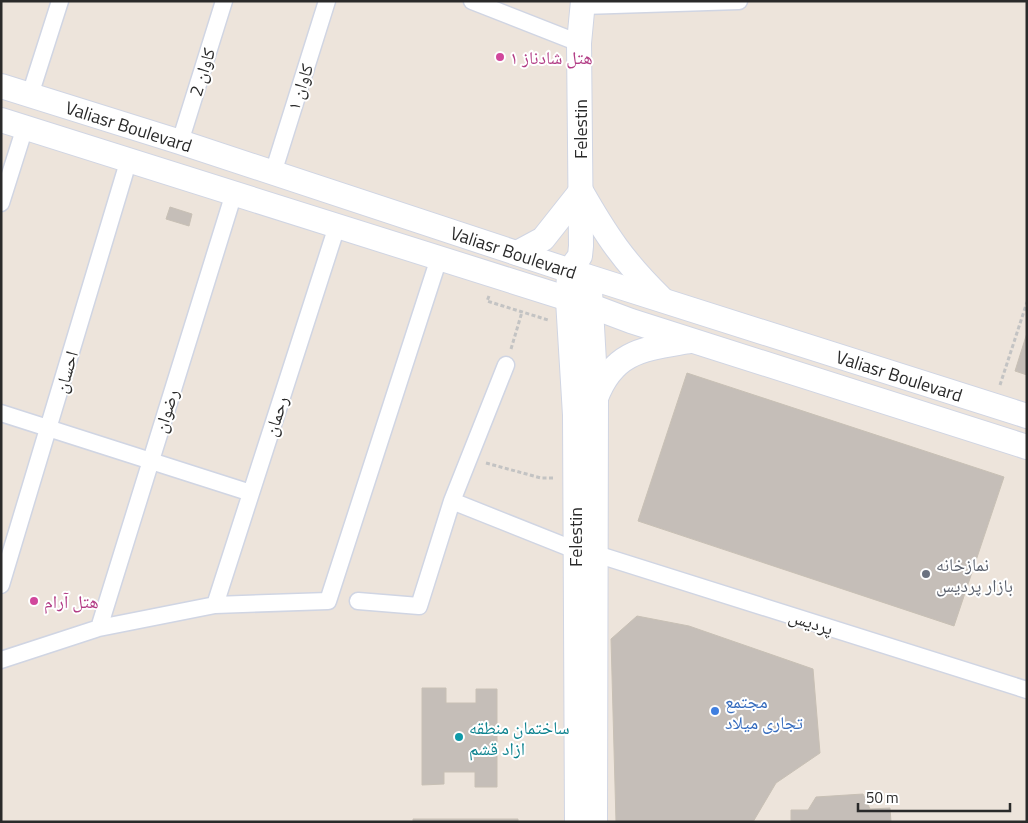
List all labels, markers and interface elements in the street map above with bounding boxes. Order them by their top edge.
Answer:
street label: کاوان 2 [182,44,222,100]
place label: هتل شادناز ۱ [510,44,593,71]
marker: هتل شادناز ۱ [494,51,506,63]
street label: کاوان ۱ [280,60,320,114]
street label: Valiasr Boulevard [62,94,196,159]
street label: Felestin [567,99,594,159]
street label: Valiasr Boulevard [447,219,580,286]
street label: Valiasr Boulevard [833,343,966,408]
street label: احسان [47,348,85,396]
street label: رضوان [147,386,185,436]
street label: رحمان [257,392,295,440]
street label: Felestin [562,507,589,567]
place label: نمازخانه بازار پردیس [936,551,1013,599]
marker: نمازخانه بازار پردیس [920,568,932,580]
place label: هتل آرام [44,588,99,615]
marker: هتل آرام [28,595,40,607]
street label: پردیس [785,602,837,642]
place label: مجتمع تجاری میلاد [725,688,803,736]
marker: مجتمع تجاری میلاد [709,705,721,717]
place label: ساختمان منطقه ازاد قشم [469,714,570,762]
marker: ساختمان منطقه ازاد قشم [453,731,465,743]
scale bar [858,780,1010,812]
text: 50 m [866,786,899,809]

